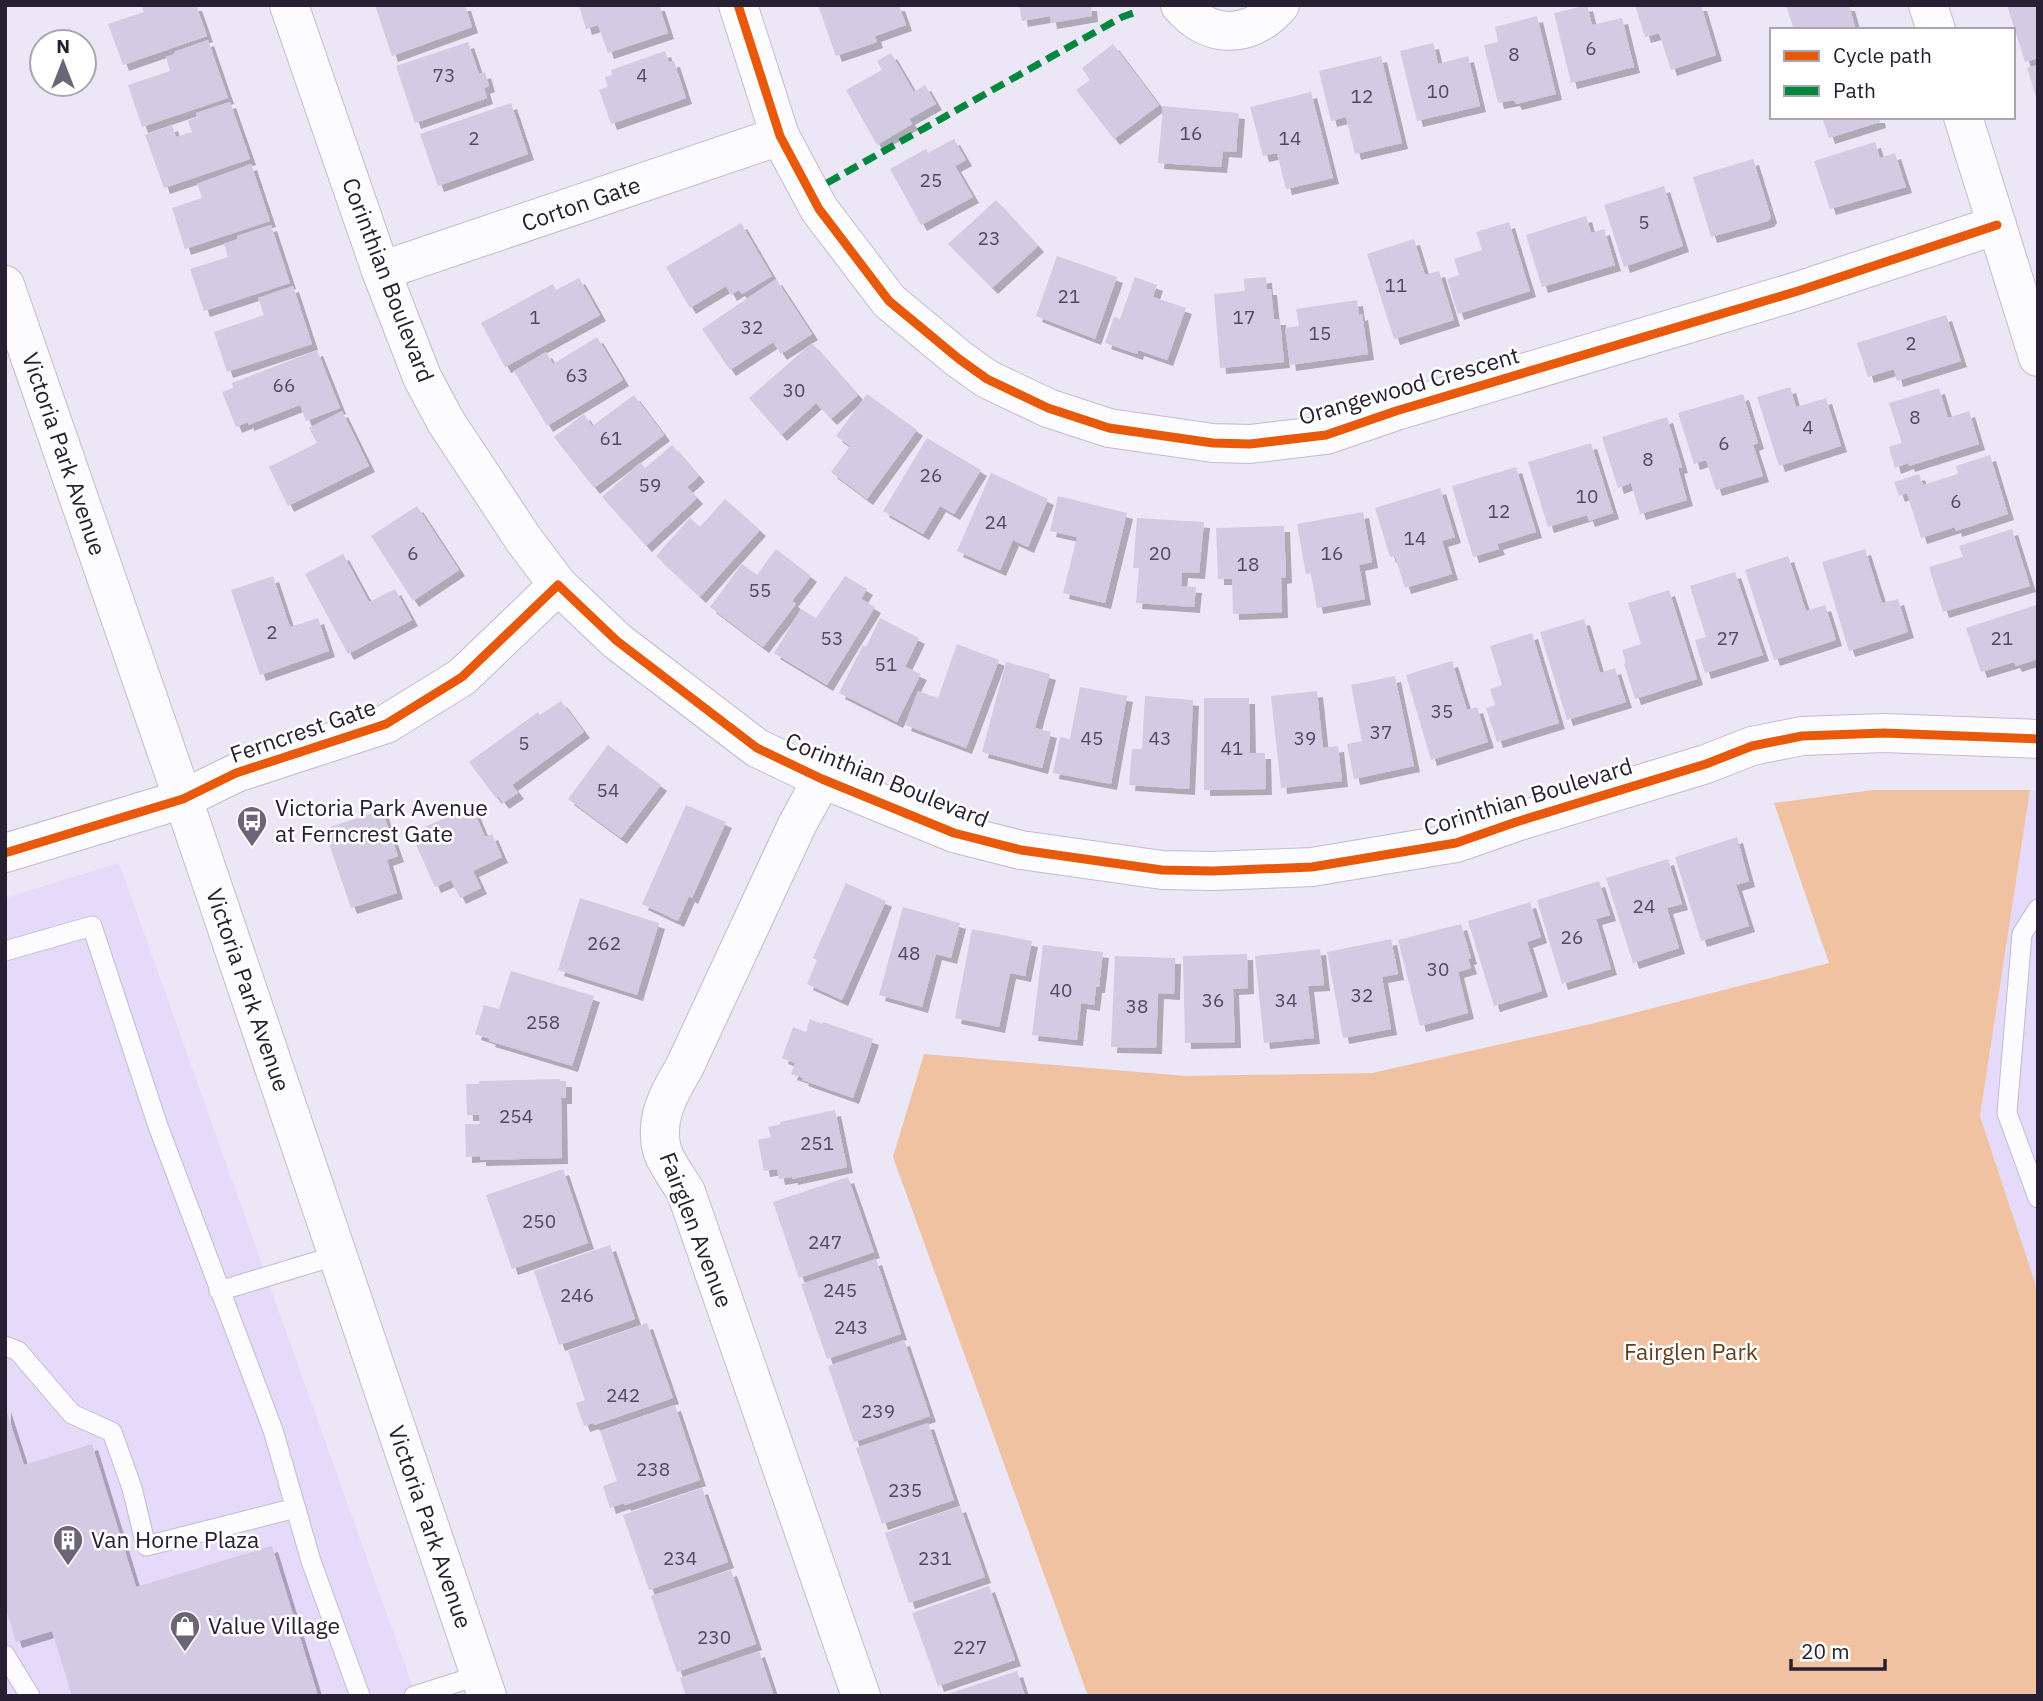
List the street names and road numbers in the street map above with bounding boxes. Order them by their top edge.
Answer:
street label: Corton Gate [517,169,644,237]
street label: Corinthian Boulevard [336,173,442,386]
street label: Orangewood Crescent [1295,339,1523,431]
street label: Victoria Park Avenue [16,348,114,559]
street label: Ferncrest Gate [226,691,380,769]
street label: Corinthian Boulevard [781,725,993,834]
street label: Corinthian Boulevard [1420,750,1636,842]
street label: Victoria Park Avenue [200,884,298,1095]
street label: Fairglen Avenue [654,1148,740,1312]
street label: Victoria Park Avenue [382,1421,480,1632]

